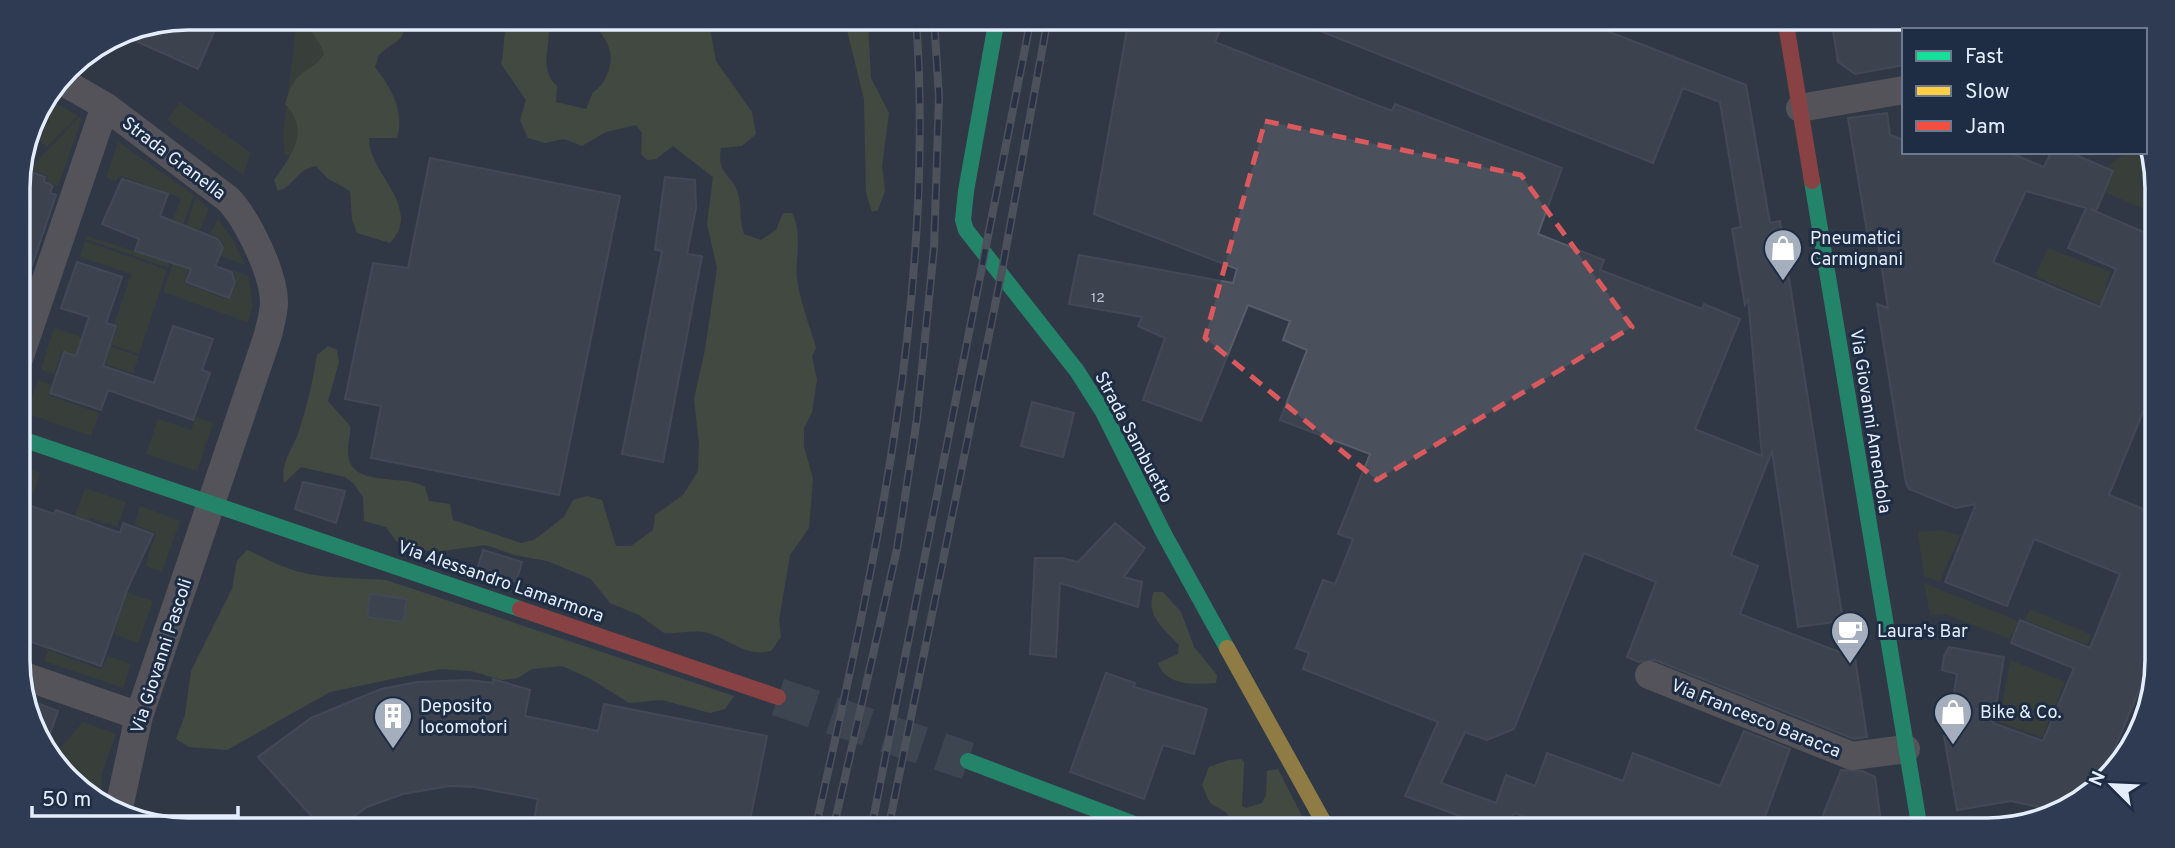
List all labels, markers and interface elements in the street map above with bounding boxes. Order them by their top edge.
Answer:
legend [1902,28,2147,154]
text: Fast [1965,44,2004,71]
text: Slow [1965,79,2010,106]
street label: Strada Granella [116,113,230,206]
text: Jam [1965,114,2006,141]
shop icon: Pneumatici Carmignani [1762,227,1804,282]
place label: Pneumatici Carmignani [1810,228,1903,272]
house number: 12 [1091,290,1105,307]
street label: Via Giovanni Amendola [1844,327,1895,515]
street label: Strada Sambuetto [1088,368,1177,507]
street label: Via Alessandro Lamarmora [394,536,607,629]
street label: Via Giovanni Pascoli [126,576,198,737]
cafe icon: Laura's Bar [1829,610,1871,665]
place label: Laura's Bar [1877,621,1968,644]
street label: Via Francesco Baracca [1667,675,1844,764]
shop icon: Bike & Co. [1932,691,1974,746]
building icon: Deposito locomotori [372,695,414,750]
place label: Deposito locomotori [420,696,508,740]
place label: Bike & Co. [1980,702,2061,725]
north arrow [2077,750,2147,820]
text: N [2085,768,2112,790]
scale bar [32,774,238,818]
text: 50 m [42,787,91,814]

